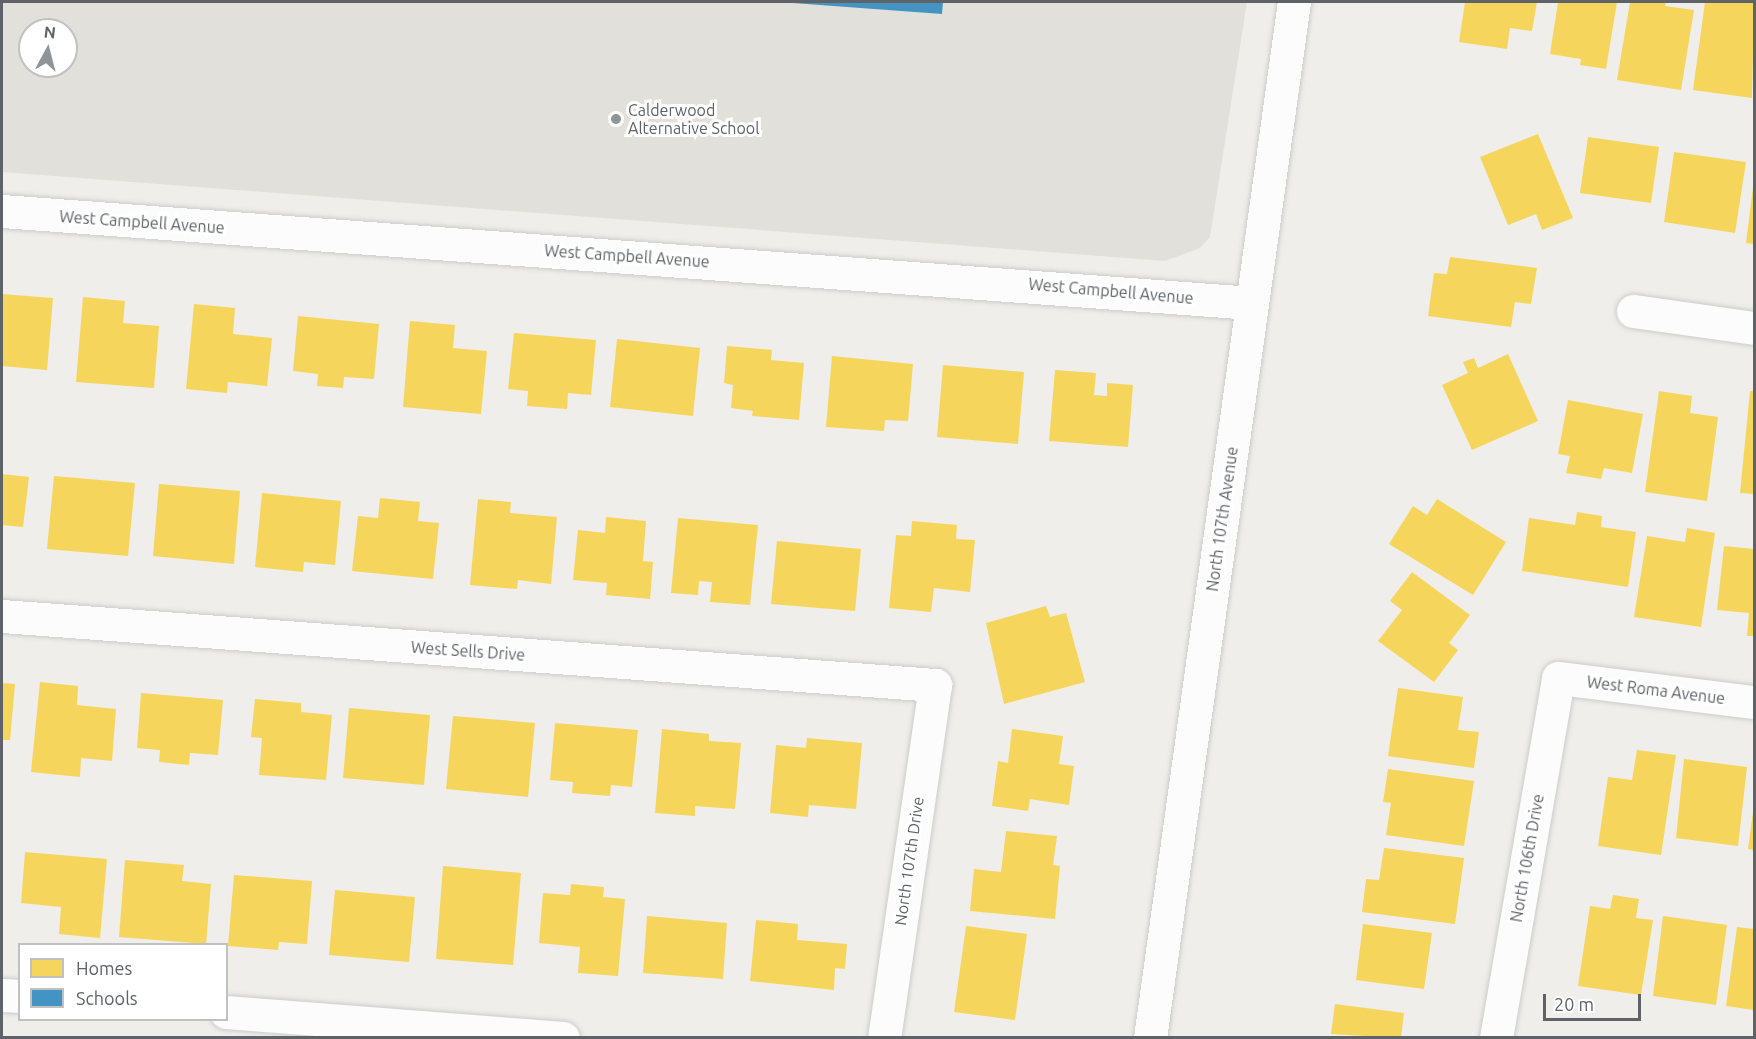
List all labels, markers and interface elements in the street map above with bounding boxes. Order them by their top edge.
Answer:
north arrow [18,18,78,78]
text: N [43,22,57,42]
place label: Calderwood Alternative School [628,100,759,138]
marker: Calderwood Alternative School [609,112,623,126]
street label: West Campbell Avenue [59,207,225,237]
street label: West Campbell Avenue [544,241,710,271]
street label: West Campbell Avenue [1028,274,1194,308]
street label: North 107th Avenue [1202,445,1242,593]
street label: West Sells Drive [410,637,526,665]
street label: West Roma Avenue [1586,672,1726,708]
street label: North 106th Drive [1506,792,1548,924]
street label: North 107th Drive [890,795,928,927]
legend [18,943,228,1021]
text: Homes [76,958,132,978]
scale bar [1546,982,1644,1020]
text: Schools [76,988,138,1008]
text: 20 m [1554,994,1594,1014]

